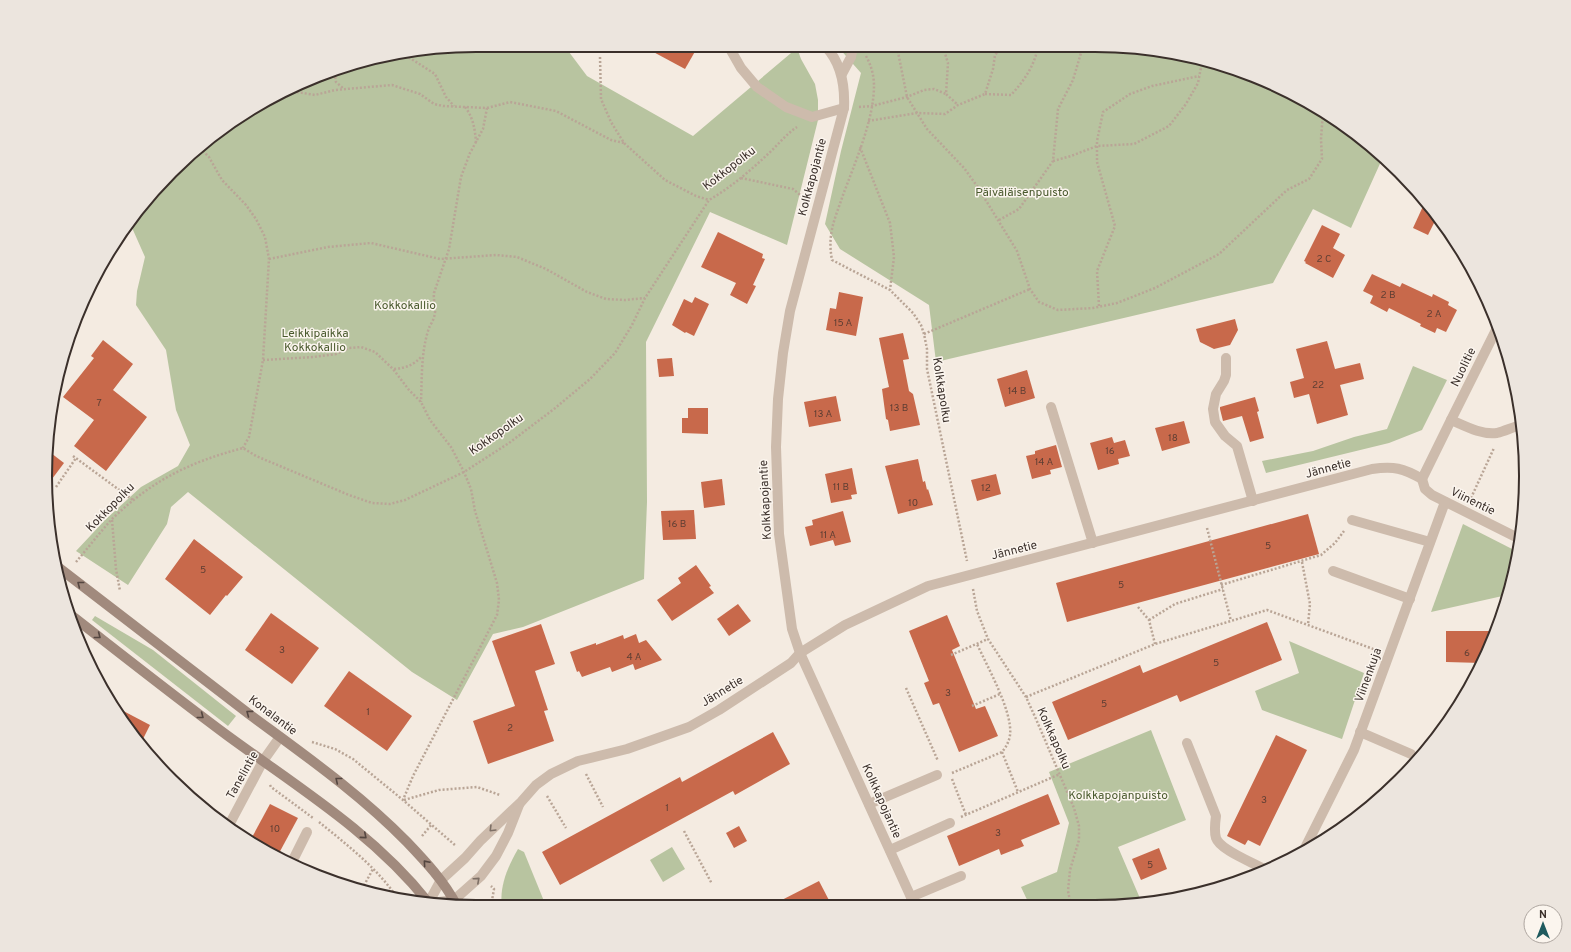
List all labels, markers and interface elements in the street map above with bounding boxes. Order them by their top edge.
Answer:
street label: Kolkkapojantie [795,137,831,218]
street label: Kokkopolku [700,143,759,195]
park label: Päiväläisenpuisto [975,185,1069,201]
house number: 2 C [1317,253,1331,266]
house number: 2 B [1380,289,1396,302]
park label: Kokkokallio [374,298,436,314]
house number: 2 A [1427,308,1442,321]
house number: 15 A [834,317,853,330]
park label: Leikkipaikka Kokkokallio [281,326,349,356]
street label: Nuolitie [1448,345,1480,390]
street label: Kolkkapolku [928,356,954,424]
house number: 22 [1312,379,1324,392]
house number: 14 B [1008,385,1026,398]
house number: 7 [96,397,102,410]
house number: 13 B [890,402,908,415]
house number: 13 A [814,408,832,421]
street label: Kokkopolku [466,410,527,459]
house number: 18 [1168,432,1178,445]
house number: 16 [1105,445,1115,458]
street label: Jännetie [1304,455,1353,483]
house number: 14 A [1035,456,1053,469]
street label: Kolkkapojantie [756,460,776,540]
street label: Kokkopolku [83,480,139,536]
house number: 11 B [833,481,849,494]
house number: 12 [981,482,991,495]
street label: Viinentie [1448,484,1498,520]
house number: 10 [908,497,918,510]
house number: 16 B [668,518,686,531]
house number: 11 A [820,529,836,542]
street label: Jännetie [990,538,1039,564]
house number: 5 [1265,540,1271,553]
house number: 5 [200,564,206,577]
house number: 5 [1118,579,1124,592]
one-way arrow [78,582,85,589]
one-way arrow [94,632,101,639]
house number: 3 [279,644,285,657]
street label: Viinenkuja [1352,646,1386,705]
house number: 6 [1464,647,1470,660]
house number: 4 A [627,651,642,664]
house number: 5 [1213,657,1219,670]
street label: Jännetie [698,673,747,711]
house number: 3 [945,687,951,700]
street label: Konalantie [245,692,300,739]
house number: 5 [1101,698,1107,711]
street label: Kolkkapolku [1032,705,1074,772]
house number: 1 [366,706,370,719]
one-way arrow [197,711,204,718]
one-way arrow [246,711,253,718]
house number: 2 [507,722,513,735]
street label: Tanelintie [223,749,263,802]
street label: Kolkkapojantie [858,762,905,841]
one-way arrow [335,778,342,785]
park label: Kolkkapojanpuisto [1068,788,1168,804]
house number: 3 [1261,794,1267,807]
house number: 1 [665,802,669,815]
house number: 10 [270,823,280,836]
one-way arrow [489,824,497,832]
house number: 3 [995,827,1001,840]
one-way arrow [359,832,366,839]
house number: 5 [1147,859,1153,872]
one-way arrow [424,860,431,868]
one-way arrow [472,877,480,884]
north arrow [1523,904,1563,944]
text: N [1539,908,1547,922]

